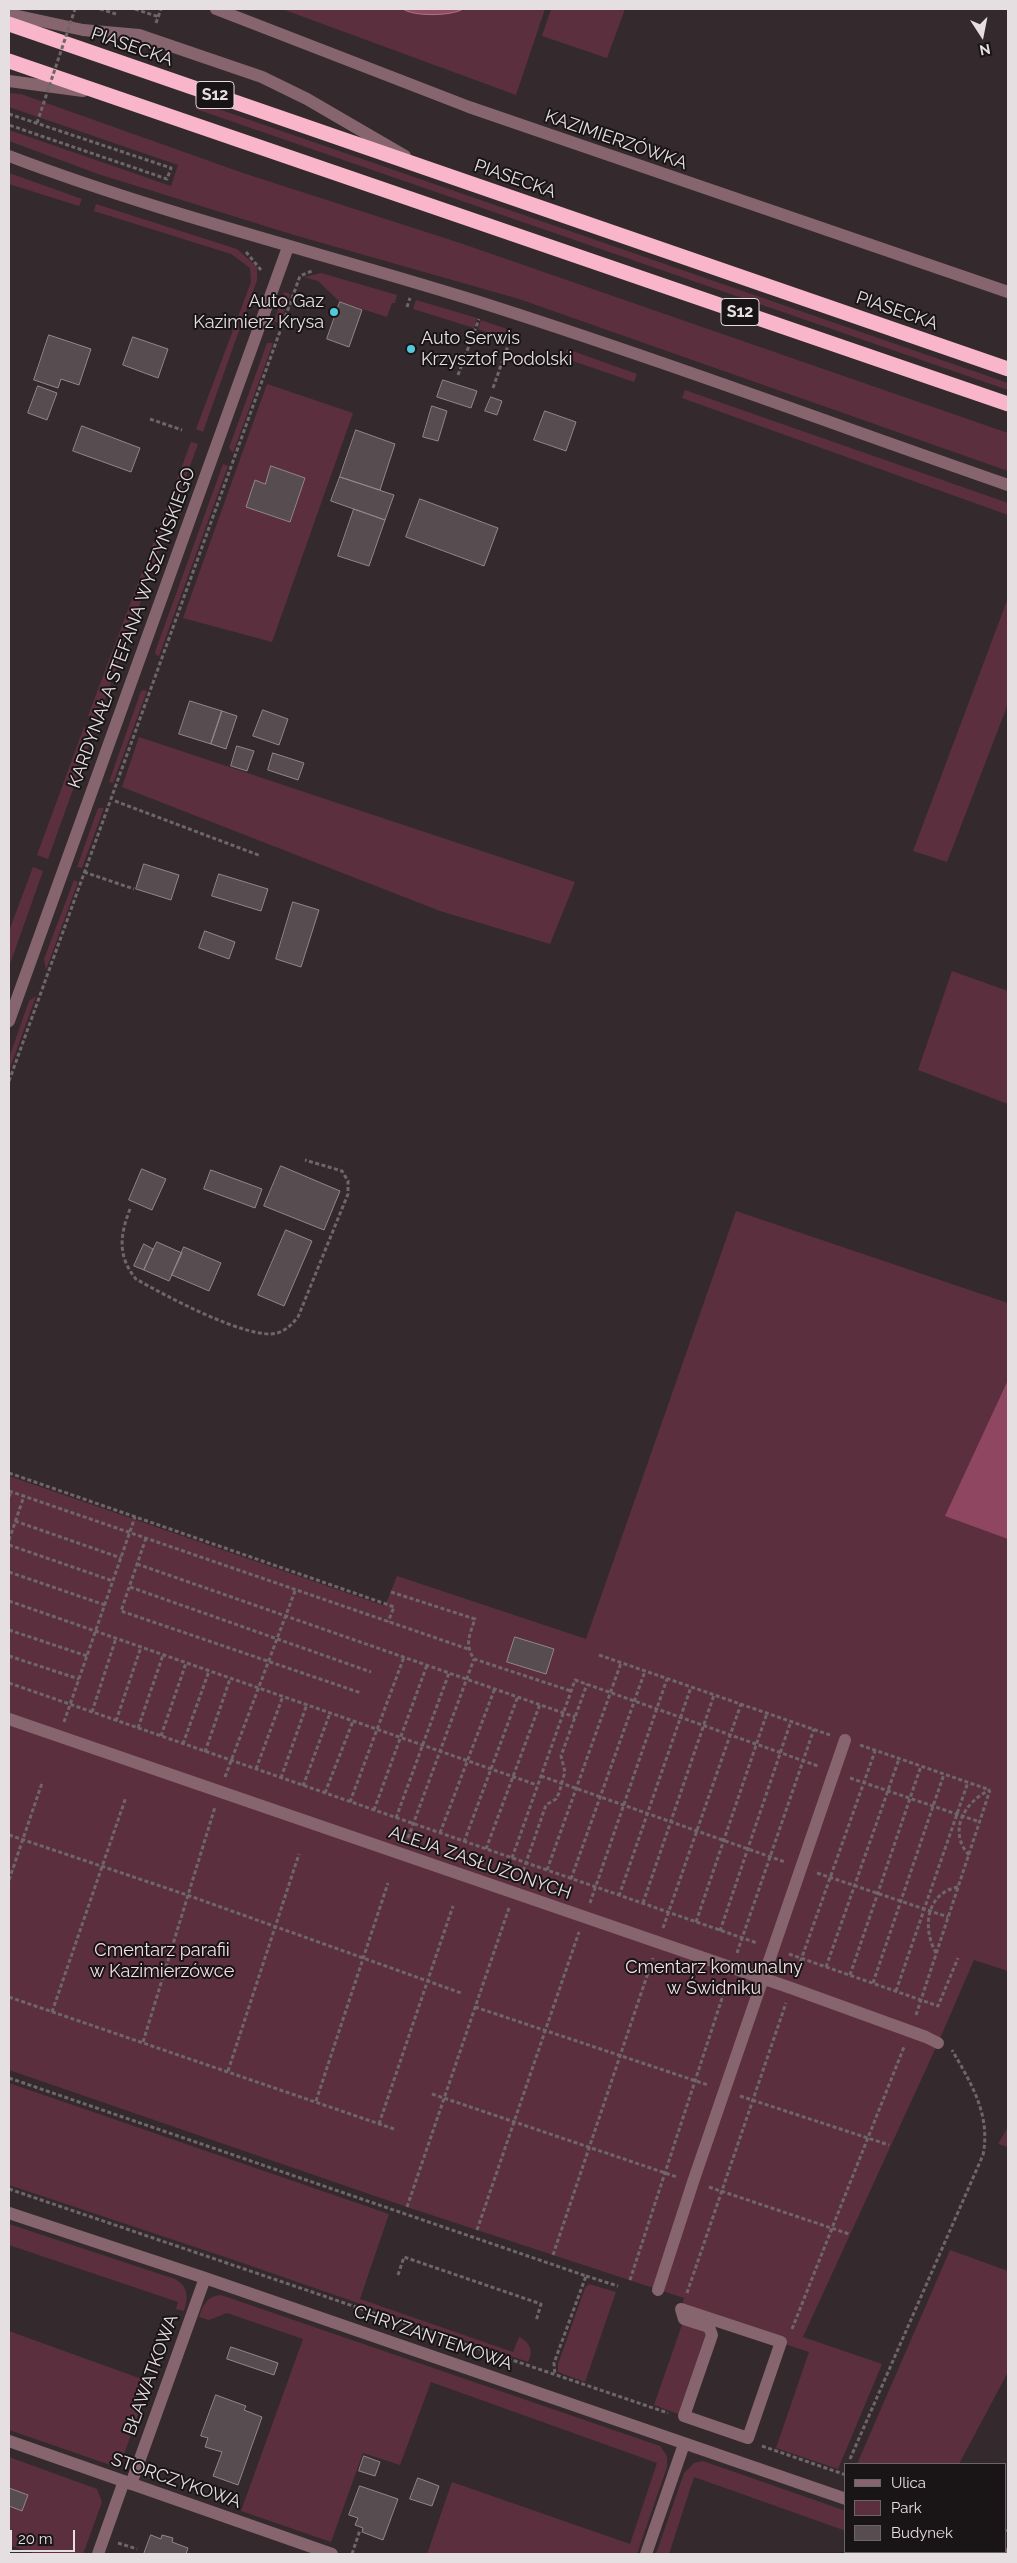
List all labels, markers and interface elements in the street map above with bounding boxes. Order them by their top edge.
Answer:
north arrow [957,10,1007,60]
street label: PIASECKA [88,23,176,71]
text: N [978,41,992,59]
road number: S12 [196,82,234,108]
street label: KAZIMIERZÓWKA [542,106,690,174]
street label: PIASECKA [471,155,559,203]
street label: PIASECKA [853,287,941,335]
place label: Auto Gaz Kazimierz Krysa [193,291,324,334]
road number: S12 [721,298,759,326]
marker: Auto Gaz Kazimierz Krysa [328,306,340,318]
place label: Auto Serwis Krzysztof Podolski [421,328,572,370]
marker: Auto Serwis Krzysztof Podolski [405,343,417,355]
street label: KARDYNAŁA STEFANA WYSZYŃSKIEGO [64,465,200,791]
street label: ALEJA ZASŁUŻONYCH [386,1822,574,1904]
park label: Cmentarz parafii w Kazimierzówce [90,1940,234,1982]
park label: Cmentarz komunalny w Świdniku [625,1957,803,2000]
street label: CHRYZANTEMOWA [351,2301,515,2375]
street label: BŁAWATKOWA [119,2312,183,2438]
street label: STORCZYKOWA [108,2449,244,2513]
legend [844,2463,1007,2553]
text: Ulica [891,2474,926,2492]
text: Park [891,2499,922,2517]
scale bar [12,2520,78,2552]
text: Budynek [891,2524,953,2542]
text: 20 m [18,2530,53,2548]

